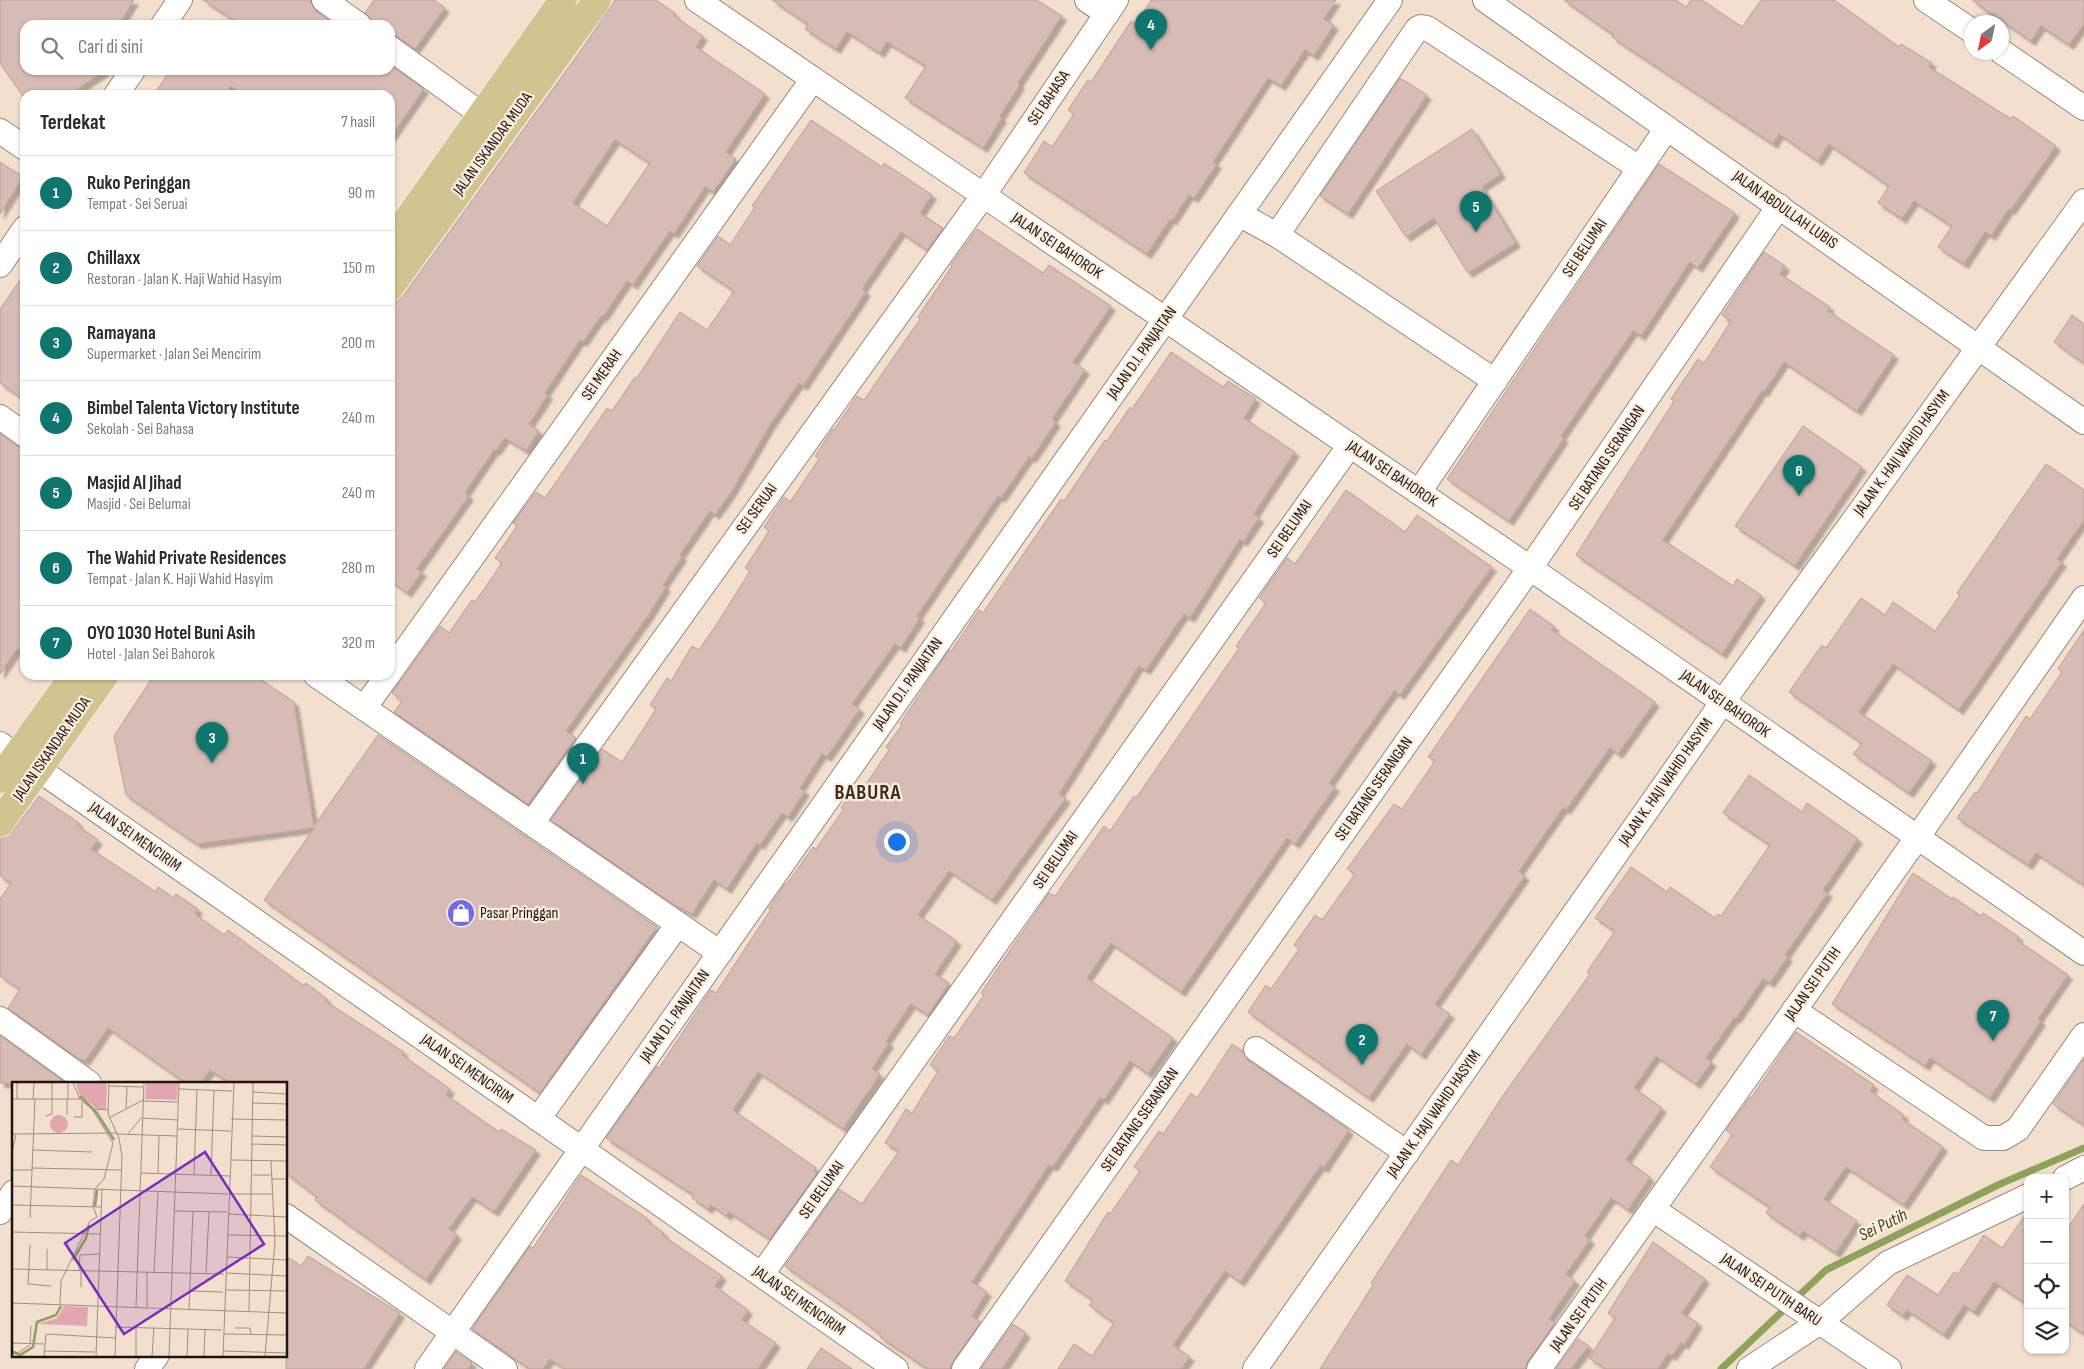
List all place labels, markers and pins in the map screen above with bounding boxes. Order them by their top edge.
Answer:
pin: 4 [1135,9,1167,50]
pin: 5 [1460,191,1492,232]
pin: 6 [1783,455,1815,496]
pin: 3 [196,722,228,763]
pin: 1 [567,743,599,784]
shop icon: Pasar Pringgan [446,898,476,928]
place label: Pasar Pringgan [480,904,558,923]
pin: 7 [1977,1000,2009,1041]
pin: 2 [1346,1024,1378,1065]

